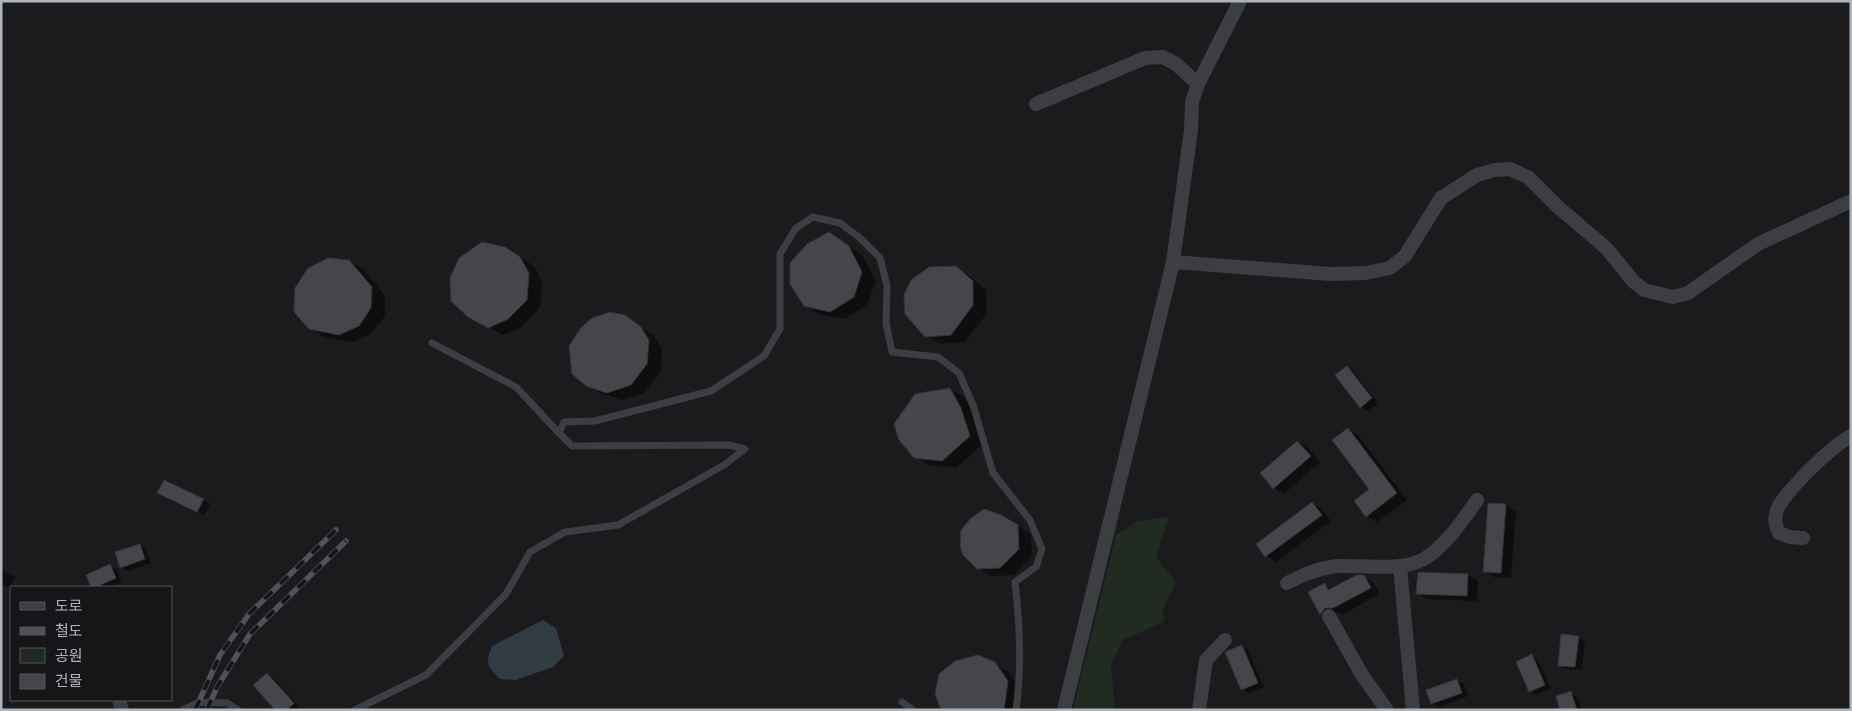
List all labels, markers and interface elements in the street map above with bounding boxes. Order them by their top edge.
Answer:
legend [10,586,172,701]
text: 도로 [55,596,83,615]
text: 철도 [55,621,83,640]
text: 공원 [55,646,83,665]
text: 건물 [55,671,83,690]

